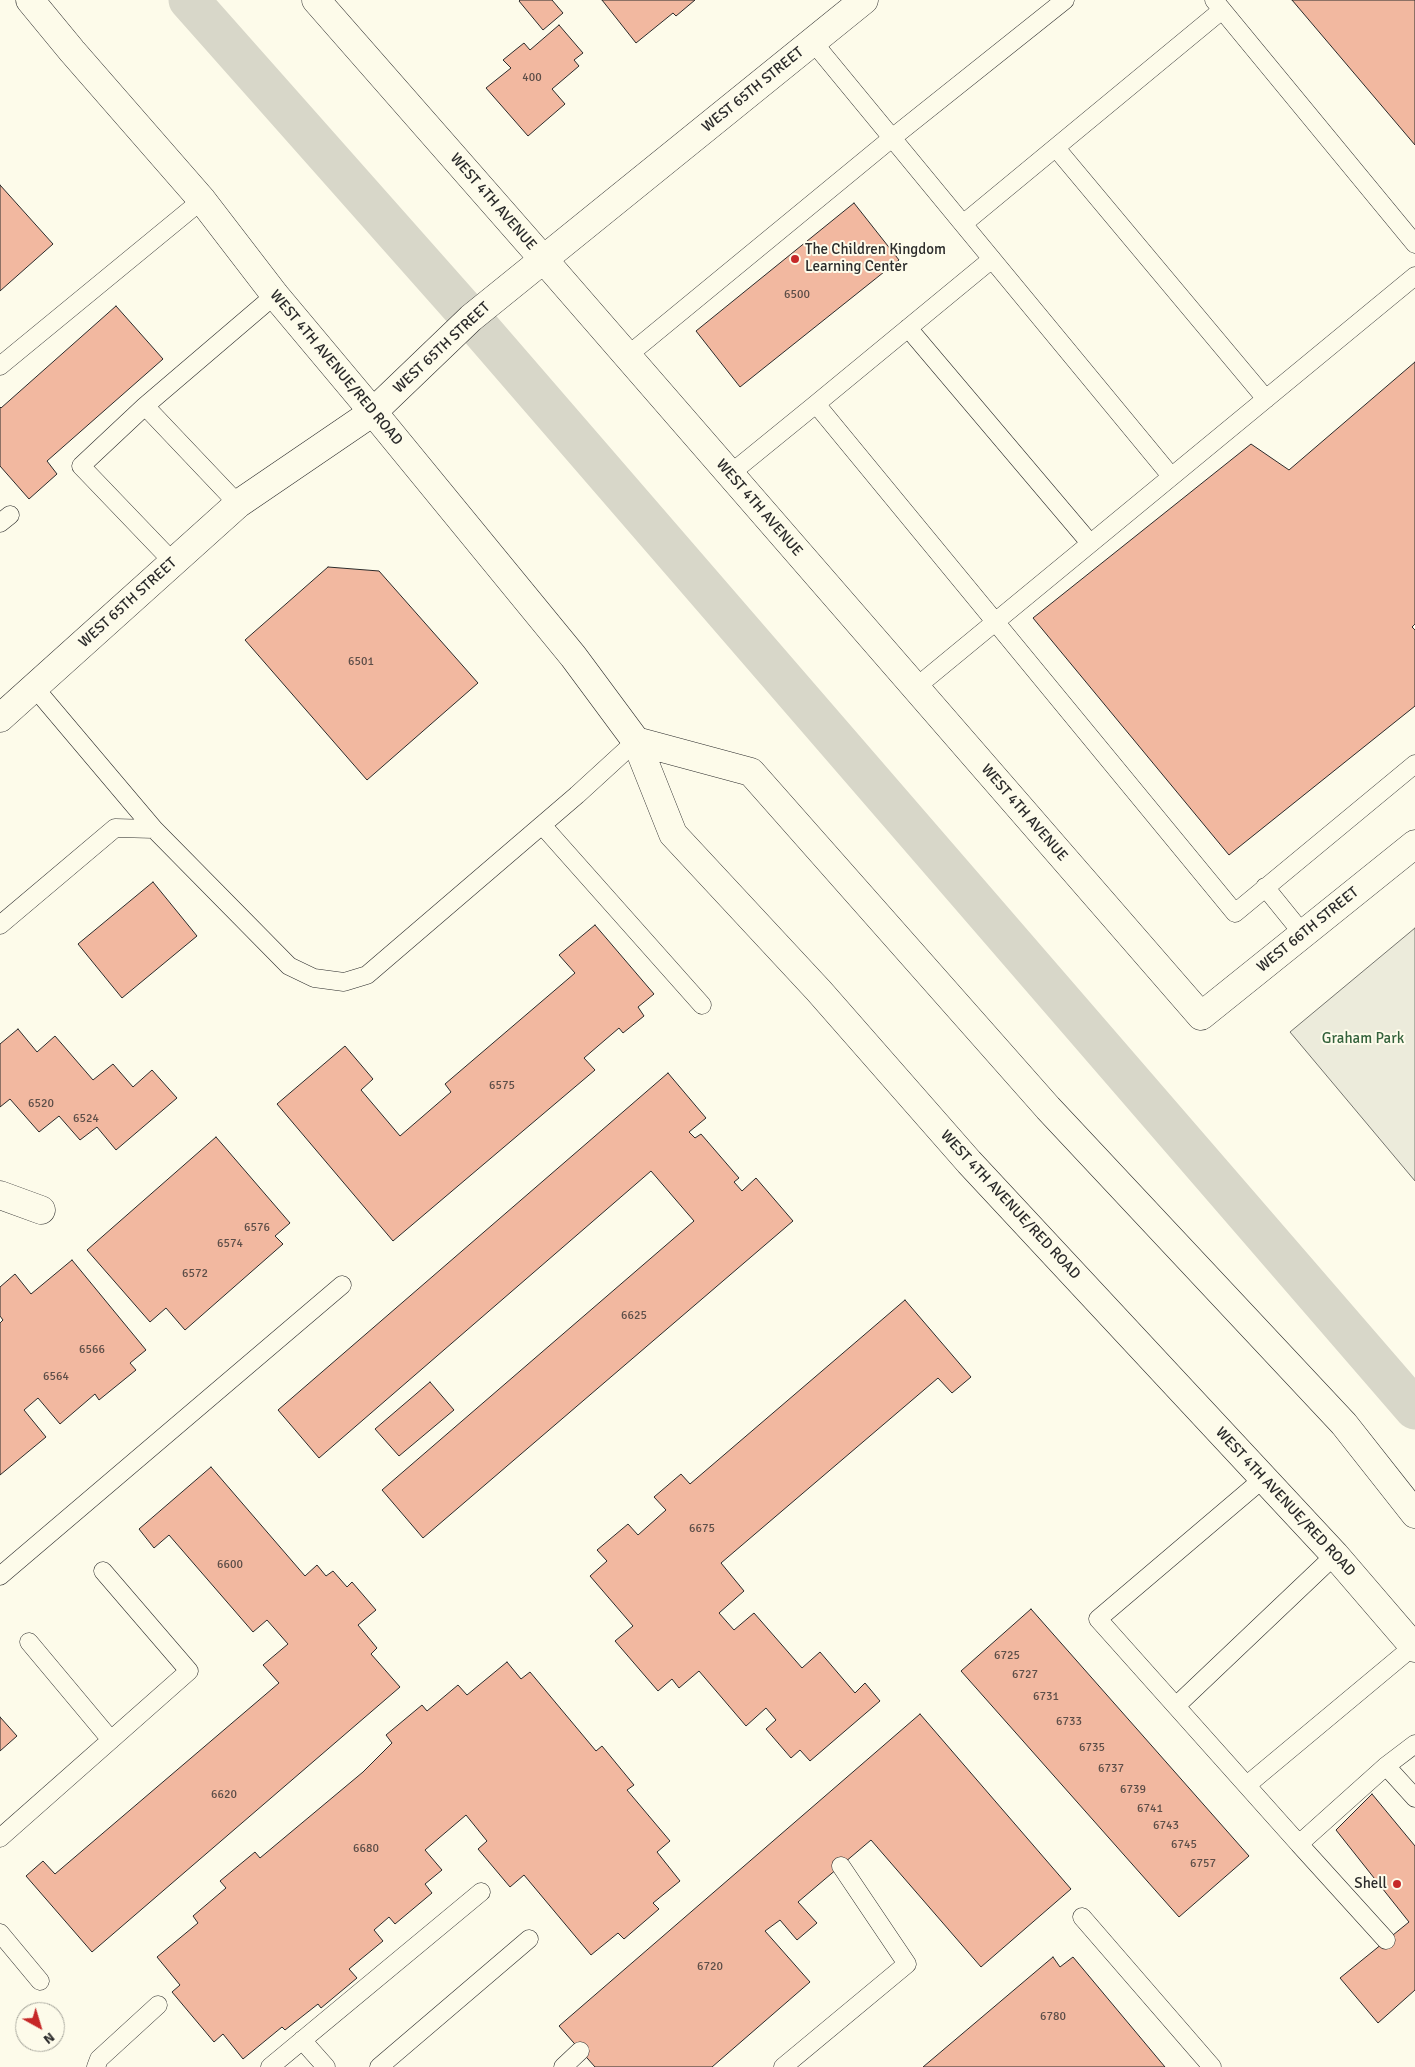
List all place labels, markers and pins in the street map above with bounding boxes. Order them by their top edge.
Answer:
place label: The Children Kingdom Learning Center [805,241,946,276]
marker: The Children Kingdom Learning Center [789,253,801,265]
place label: Shell [1354,1875,1387,1893]
marker: Shell [1391,1878,1403,1890]

